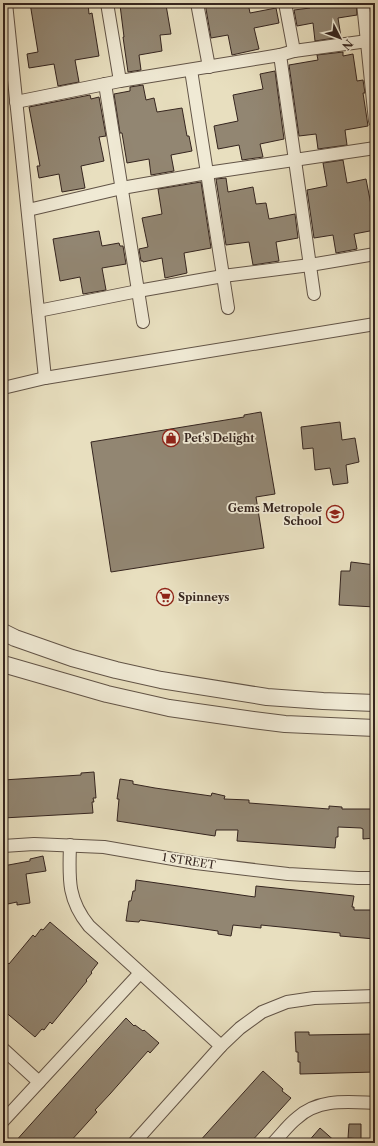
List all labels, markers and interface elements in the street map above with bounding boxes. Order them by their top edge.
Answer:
north arrow [320,18,360,58]
text: N [339,36,356,53]
shop icon: Pet's Delight [161,428,181,448]
place label: Pet's Delight [184,431,255,445]
place label: Gems Metropole School [228,501,322,528]
school or university icon: Gems Metropole School [325,504,345,524]
supermarket icon: Spinneys [155,587,175,607]
place label: Spinneys [178,590,229,604]
street label: 1 STREET [161,850,217,872]

